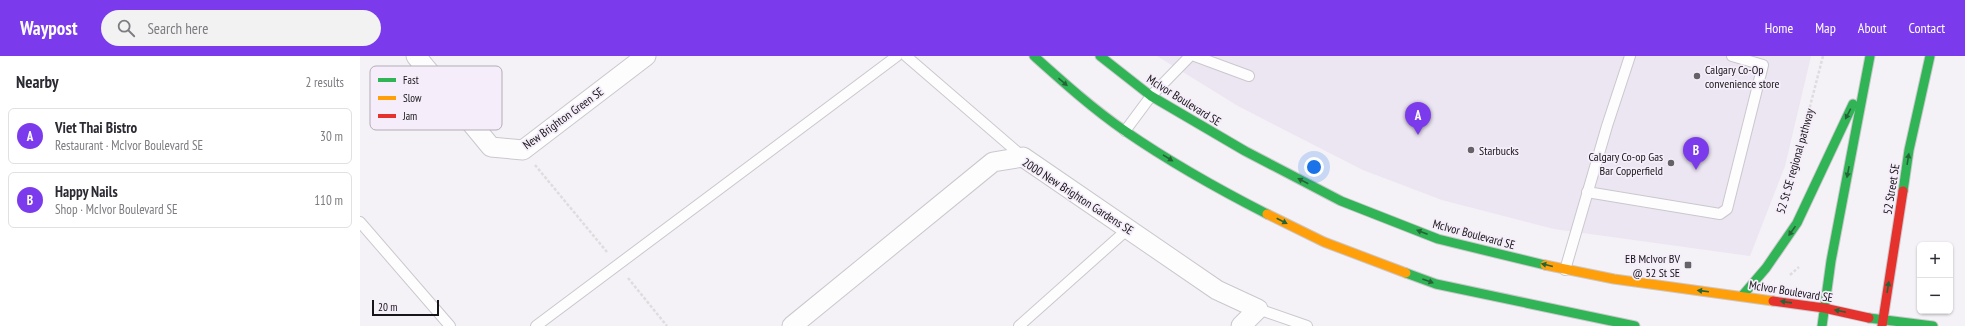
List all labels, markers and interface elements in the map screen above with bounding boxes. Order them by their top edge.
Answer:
search box [101,10,381,46]
text: Waypost [20,16,77,40]
icon: search [115,17,137,39]
text: Search here [147,19,208,38]
text: Home [1765,19,1793,37]
text: Map [1815,19,1836,37]
text: About [1858,19,1887,37]
text: Contact [1909,19,1945,37]
place label: Calgary Co-Op convenience store [1705,62,1780,91]
legend [370,66,502,130]
text: Nearby [16,71,59,93]
street label: McIvor Boulevard SE [1144,71,1224,129]
marker: Calgary Co-Op convenience store [1692,71,1702,81]
text: Fast [403,73,419,87]
text: 2 results [305,74,344,91]
one-way arrow [1058,77,1068,86]
street label: New Brighton Green SE [520,84,606,152]
text: Slow [403,91,422,105]
pin: A [1405,102,1431,135]
street label: 52 St SE regional pathway [1773,106,1817,215]
one-way arrow [1844,108,1851,119]
text: Jam [402,109,417,123]
text: Viet Thai Bistro [55,118,137,137]
text: A [27,128,33,145]
text: 30 m [320,128,343,145]
text: Restaurant · McIvor Boulevard SE [55,137,203,154]
pin: B [1683,137,1709,170]
place label: Starbucks [1479,143,1519,158]
marker: Starbucks [1466,145,1476,155]
place label: Calgary Co-op Gas Bar Copperfield [1589,149,1663,178]
one-way arrow [1905,153,1911,165]
street label: 2000 New Brighton Gardens SE [1020,154,1136,238]
one-way arrow [1162,154,1174,161]
your location [1304,157,1324,177]
marker: Calgary Co-op Gas Bar Copperfield [1666,158,1676,168]
street label: 52 Street SE [1880,163,1902,215]
one-way arrow [1844,166,1850,178]
one-way arrow [1297,178,1308,184]
text: Happy Nails [55,182,118,201]
text: B [27,192,33,209]
text: 110 m [314,192,343,209]
text: Shop · McIvor Boulevard SE [55,201,178,218]
street label: McIvor Boulevard SE [1431,216,1517,252]
one-way arrow [1276,218,1287,224]
one-way arrow [1788,226,1796,236]
one-way arrow [1415,229,1427,235]
map controls [1917,242,1953,314]
button: + [1917,242,1953,278]
place label: EB McIvor BV @ 52 St SE [1625,251,1680,280]
marker: EB McIvor BV @ 52 St SE [1683,260,1693,270]
one-way arrow [1541,262,1554,268]
street label: McIvor Boulevard SE [1748,277,1834,305]
one-way arrow [1422,278,1434,284]
button: − [1917,278,1953,314]
one-way arrow [1885,281,1891,294]
one-way arrow [1697,288,1709,294]
scale bar [372,298,439,317]
one-way arrow [1780,299,1792,305]
text: 20 m [378,300,397,314]
one-way arrow [1834,308,1846,314]

